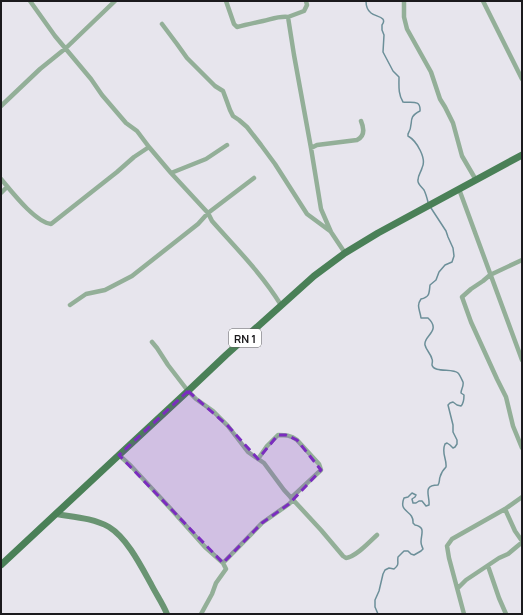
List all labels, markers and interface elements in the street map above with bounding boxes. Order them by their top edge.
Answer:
road number: RN 1 [229,329,261,347]

